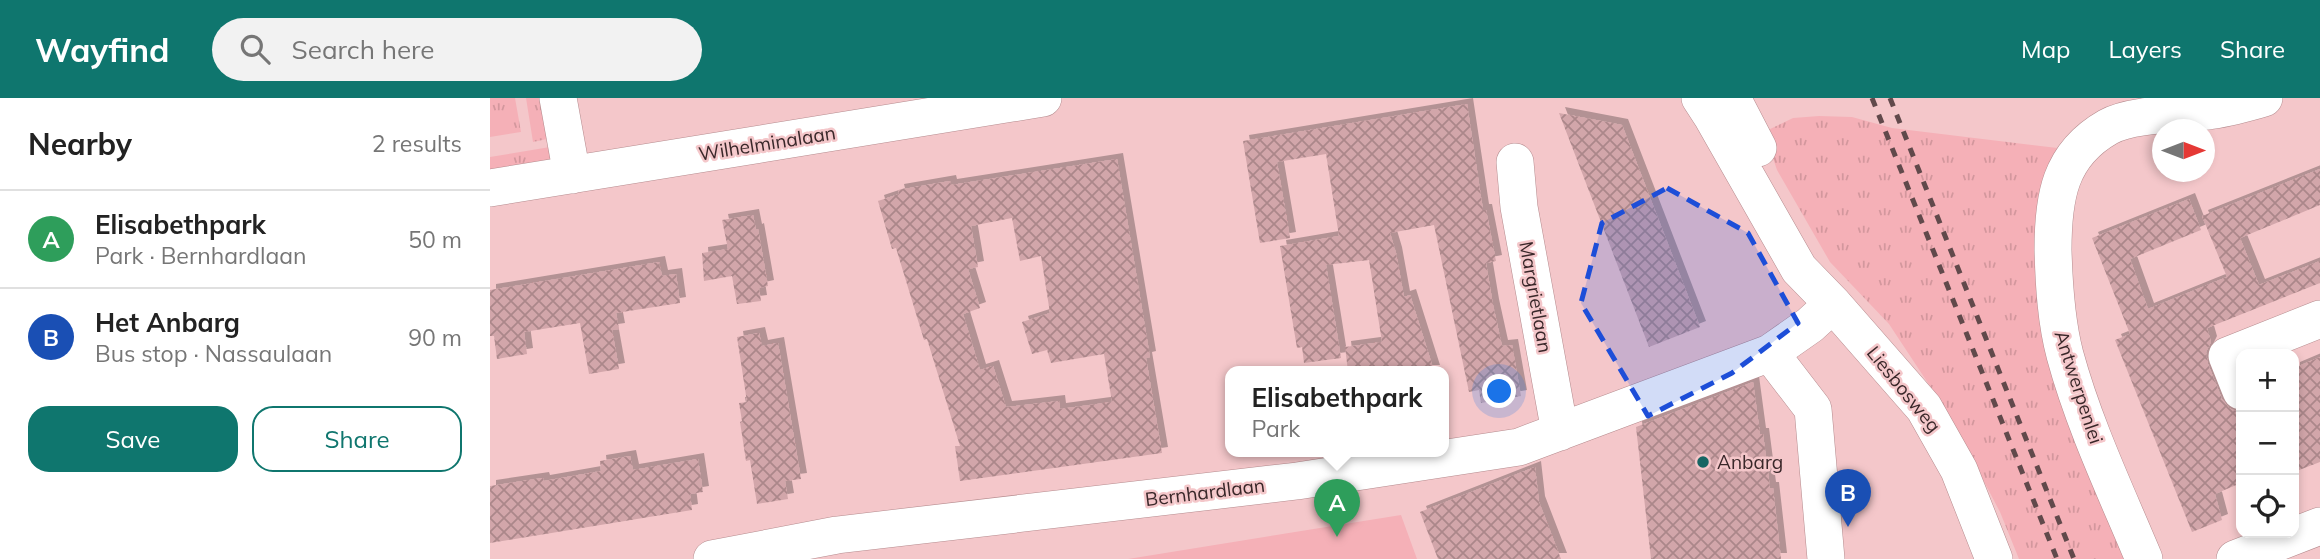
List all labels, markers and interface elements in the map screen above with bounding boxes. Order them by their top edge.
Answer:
search box [212,18,702,81]
text: Wayfind [35,29,170,70]
icon: search [236,30,274,68]
text: Search here [292,33,434,66]
text: Map [2021,34,2070,64]
text: Layers [2108,34,2182,64]
text: Share [2220,34,2285,64]
north arrow [2152,119,2215,182]
street label: Wilhelminalaan [697,120,837,166]
text: Nearby [28,125,132,163]
text: 2 results [372,129,462,158]
text: Elisabethpark [95,208,266,241]
text: A [42,225,60,254]
text: 50 m [408,225,462,254]
street label: Margrietlaan [1514,239,1558,355]
text: Park · Bernhardlaan [95,241,307,270]
text: Het Anbarg [95,306,240,339]
text: B [43,323,59,352]
text: 90 m [408,323,462,352]
street label: Antwerpenlei [2049,327,2109,447]
text: Bus stop · Nassaulaan [95,339,332,368]
street label: Liesbosweg [1862,341,1946,437]
map controls [2236,349,2299,538]
button: + [2236,349,2299,412]
popup [1225,366,1449,457]
your location [1482,374,1516,408]
text: Elisabethpark [1252,381,1422,414]
button: Save [28,406,238,472]
button: Share [252,406,462,472]
button: − [2236,412,2299,475]
text: Park [1252,414,1300,443]
place label: Anbarg [1717,450,1783,474]
marker: Anbarg [1695,454,1711,470]
pin: B [1825,469,1871,527]
street label: Bernhardlaan [1144,473,1266,511]
button: locate [2236,475,2299,538]
pin: A [1314,479,1360,537]

